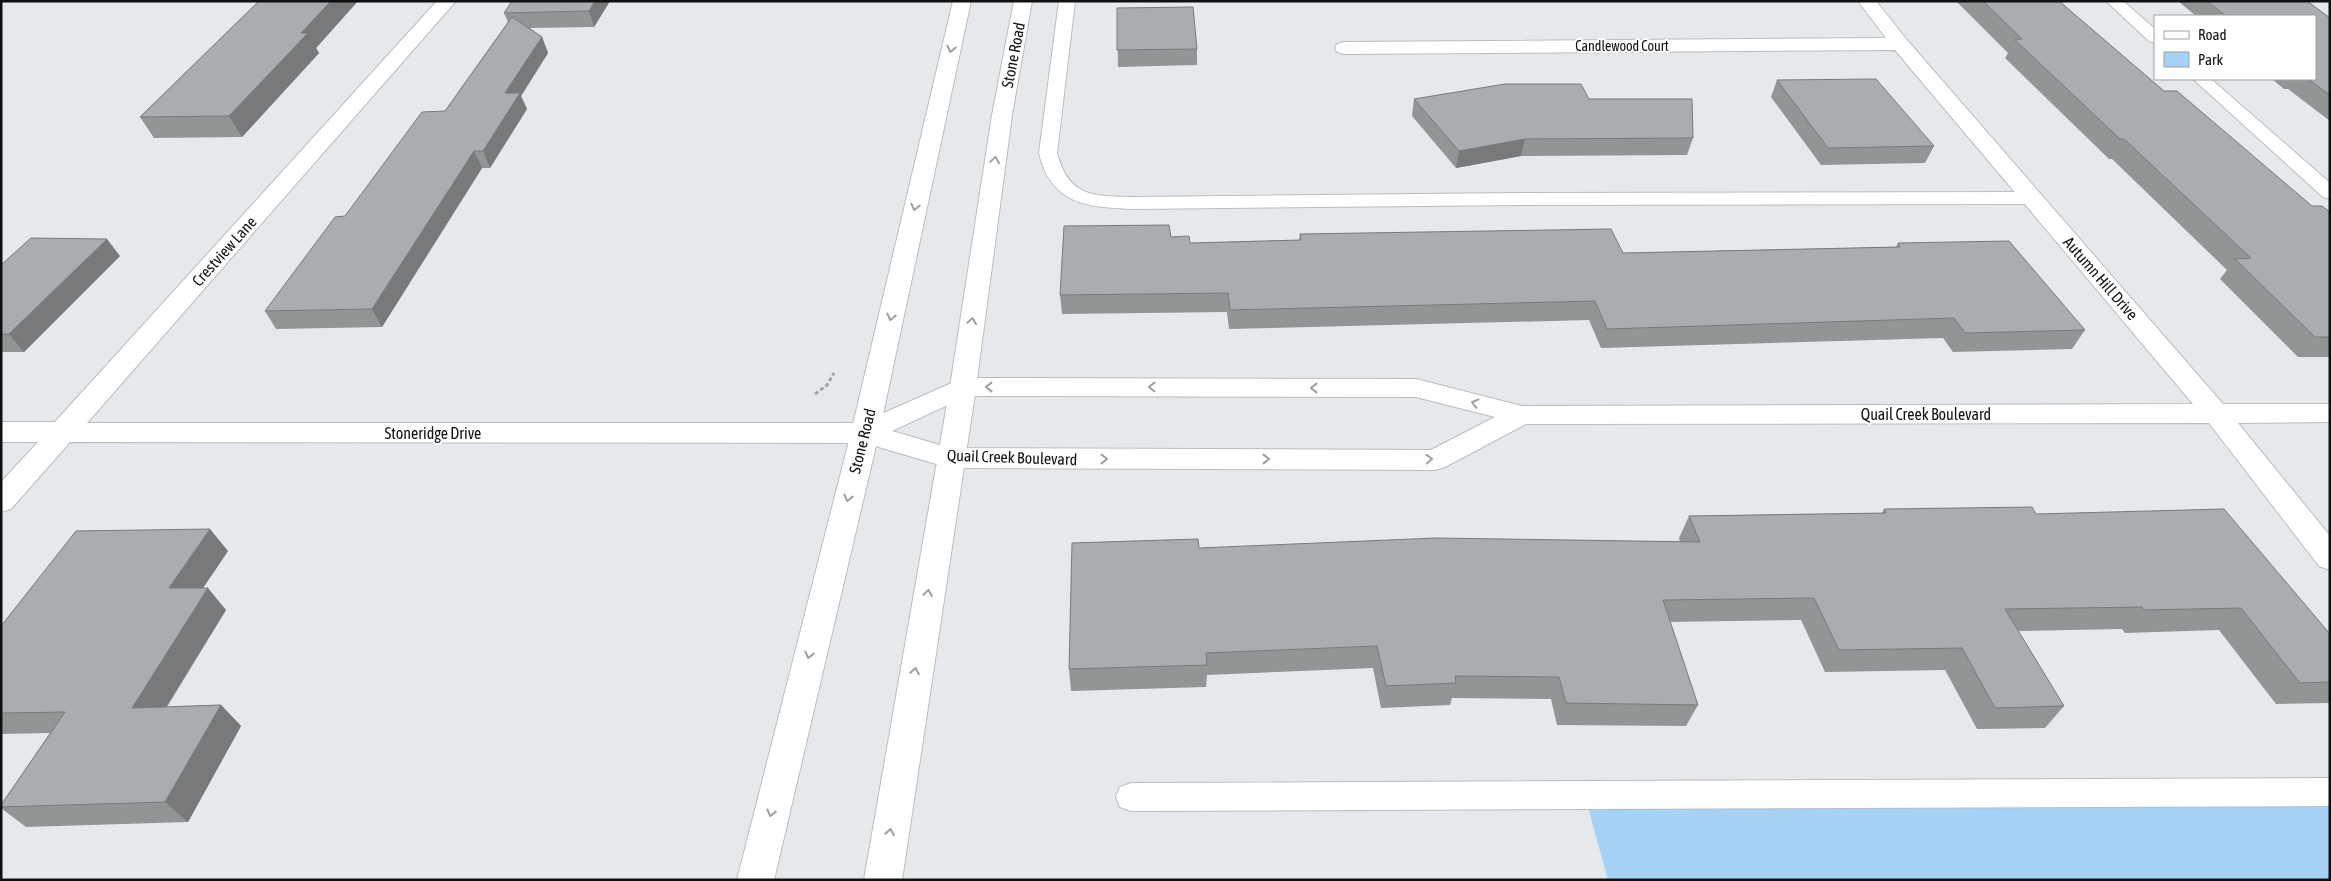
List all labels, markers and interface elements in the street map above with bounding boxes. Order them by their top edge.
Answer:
legend [2154,15,2316,80]
street label: Stone Road [998,21,1028,89]
text: Road [2198,26,2227,43]
street label: Candlewood Court [1575,38,1669,54]
one-way arrow [946,44,957,53]
text: Park [2198,51,2223,68]
one-way arrow [990,156,1000,165]
one-way arrow [910,203,921,212]
street label: Crestview Lane [188,213,260,289]
street label: Autumn Hill Drive [2060,233,2142,323]
one-way arrow [886,313,897,322]
one-way arrow [967,317,977,326]
one-way arrow [985,382,992,392]
one-way arrow [1147,382,1155,392]
one-way arrow [1310,383,1318,393]
one-way arrow [1470,398,1479,409]
street label: Quail Creek Boulevard [1861,405,1991,423]
street label: Stone Road [845,407,879,475]
street label: Stoneridge Drive [385,424,481,443]
street label: Quail Creek Boulevard [947,446,1077,468]
one-way arrow [1100,454,1108,464]
one-way arrow [1263,454,1271,464]
one-way arrow [1425,454,1433,465]
one-way arrow [844,493,854,501]
one-way arrow [922,589,933,597]
one-way arrow [805,651,815,659]
one-way arrow [910,667,920,675]
one-way arrow [766,809,777,818]
one-way arrow [885,827,895,836]

